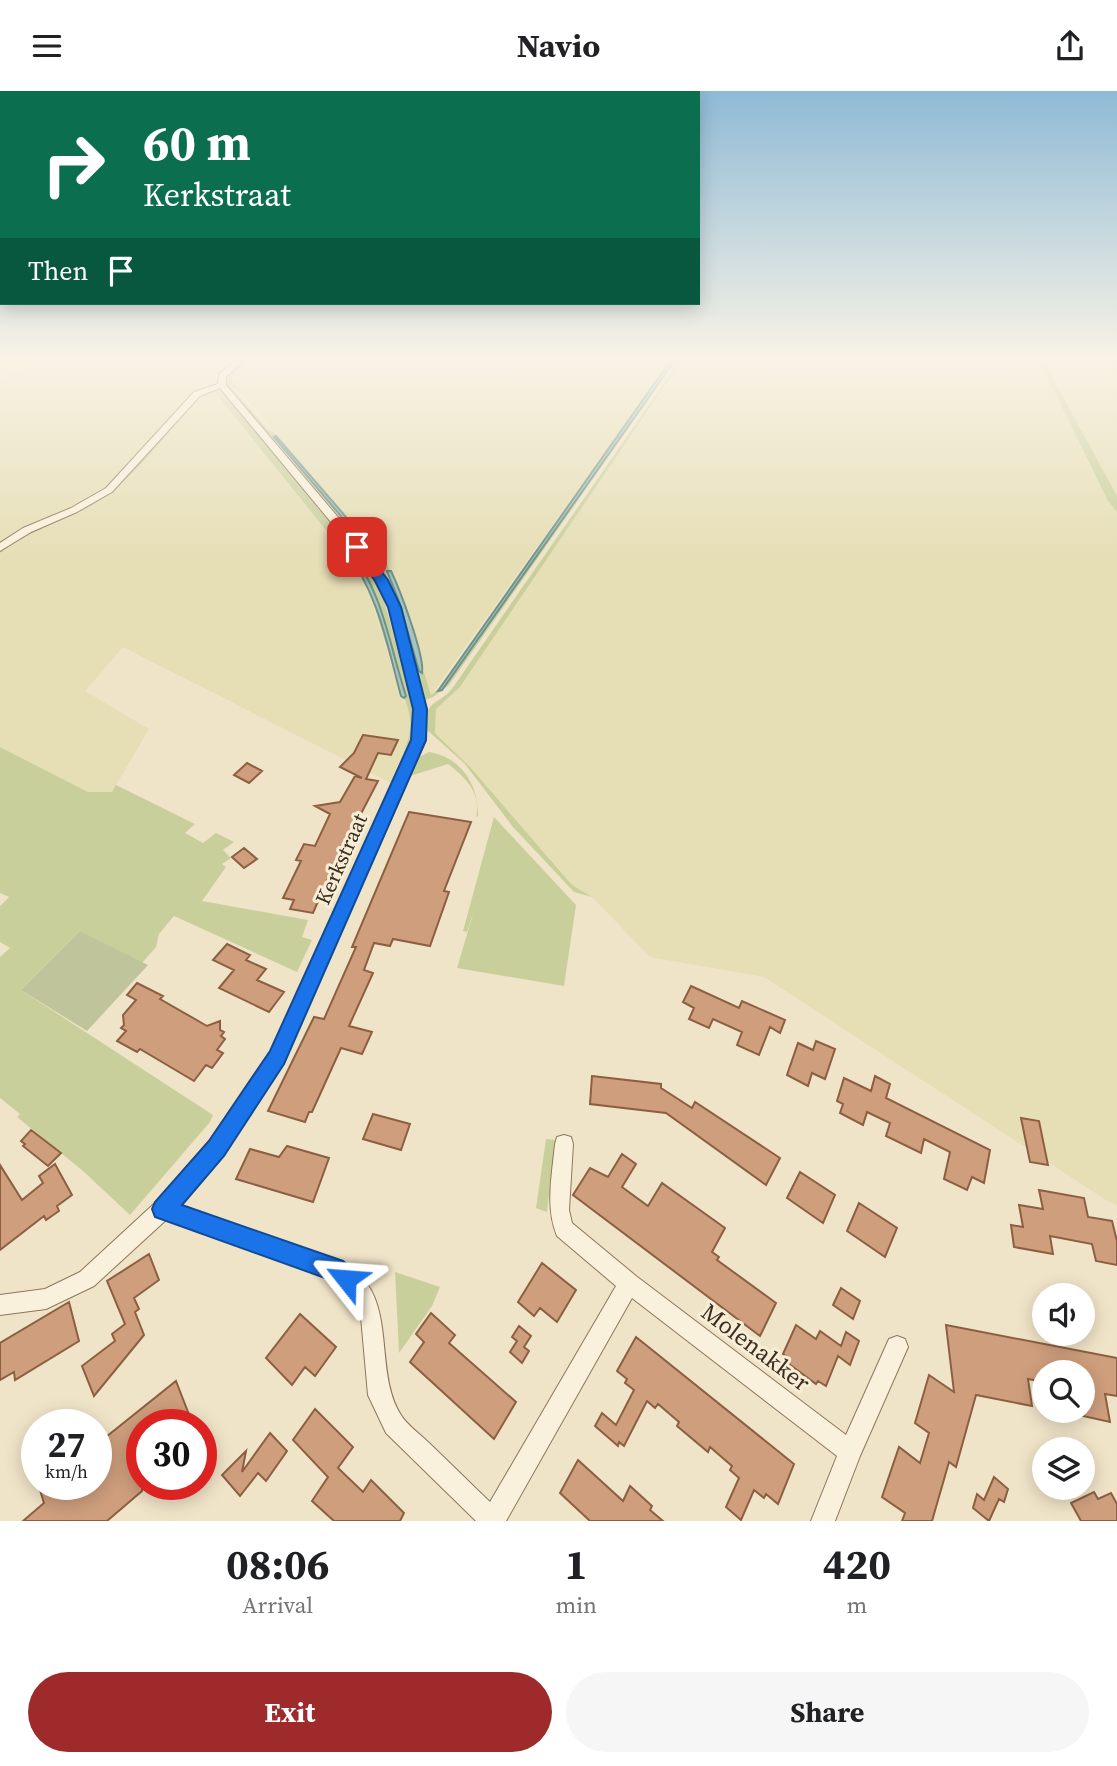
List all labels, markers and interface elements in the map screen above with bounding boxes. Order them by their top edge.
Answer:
text: Navio [517,24,600,68]
icon: menu [28,27,66,65]
icon: share [1051,27,1089,65]
text: 60 m [143,109,251,176]
icon: right [28,119,119,210]
text: Kerkstraat [143,173,291,217]
icon: arrive [102,252,140,290]
text: Then [28,253,88,289]
pin [327,517,387,577]
icon: arrive [338,528,376,566]
street label: Kerkstraat [308,809,374,909]
position arrow [309,1242,383,1316]
map controls [1032,1283,1095,1500]
button: sound [1032,1283,1095,1346]
street label: Molenakker [695,1295,817,1399]
button: search [1032,1360,1095,1423]
speed limit sign: 30 [126,1409,217,1500]
text: 27 [48,1421,85,1469]
button: layers [1032,1437,1095,1500]
text: km/h [45,1459,88,1484]
text: 08:06 [226,1535,330,1593]
text: 1 [565,1535,588,1593]
text: 420 [823,1535,891,1593]
text: Arrival [242,1589,313,1621]
text: min [555,1589,597,1621]
text: m [847,1589,867,1621]
button: Exit [28,1672,552,1752]
button: Share [566,1672,1089,1752]

